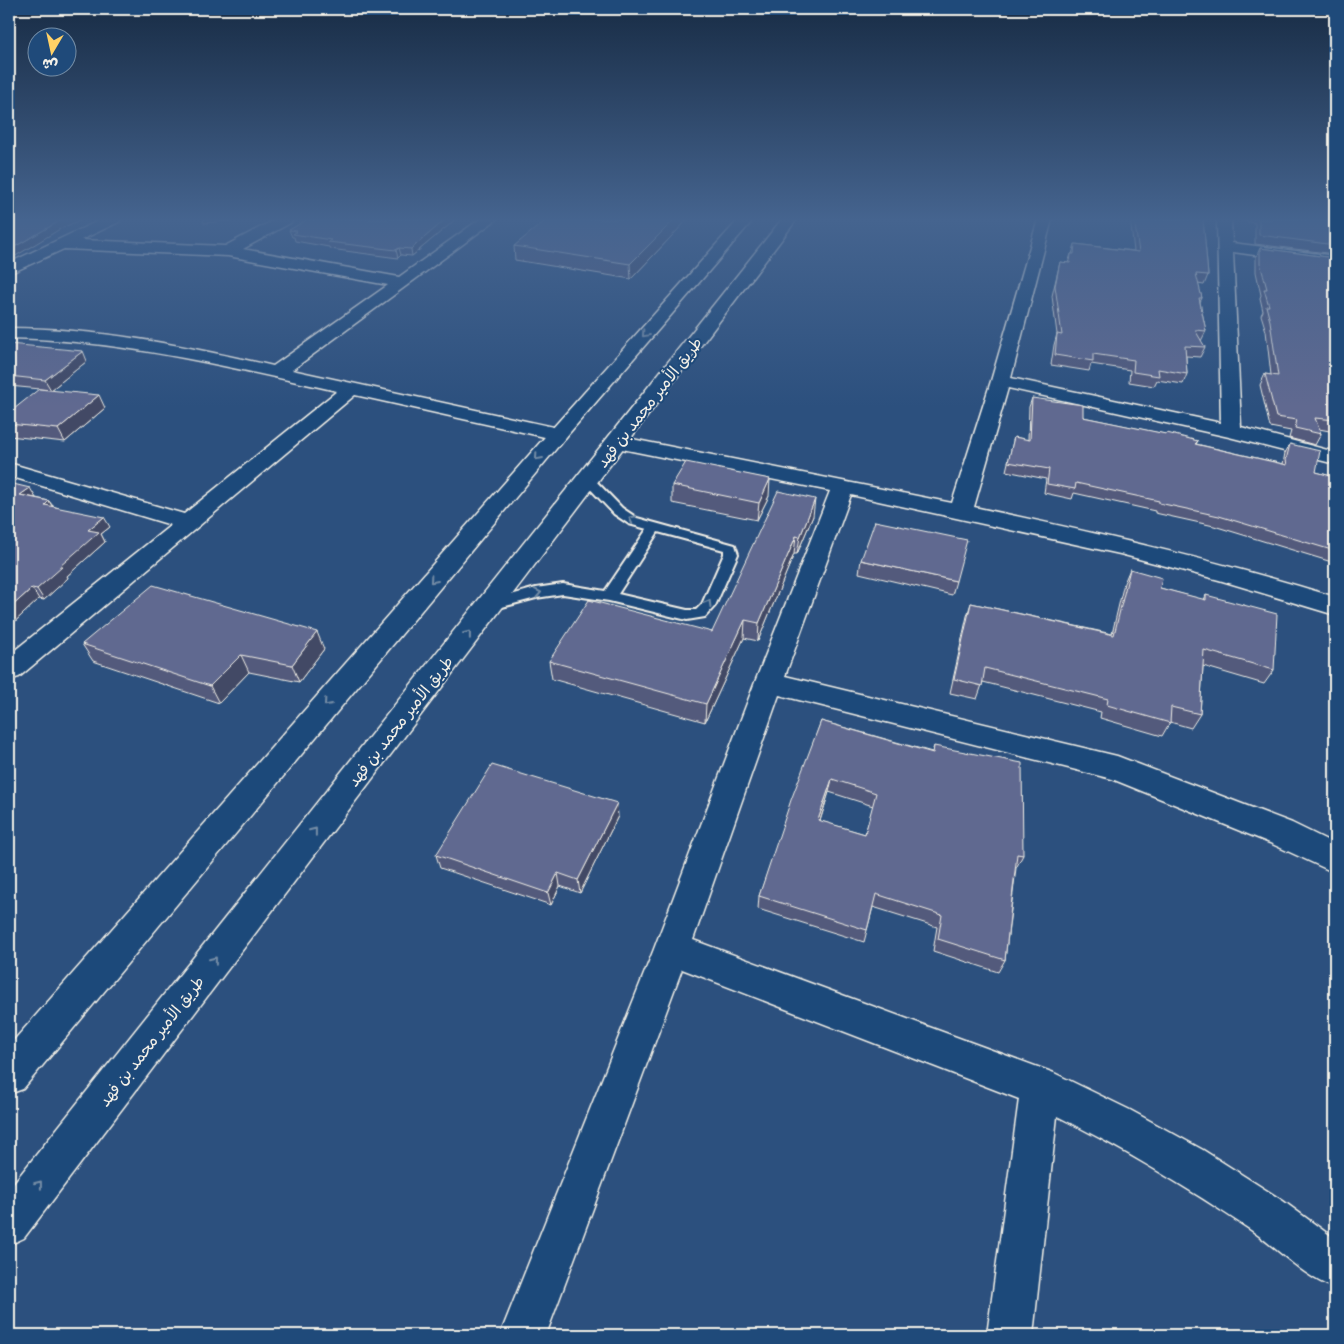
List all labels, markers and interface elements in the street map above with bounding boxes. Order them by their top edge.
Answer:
north arrow [28,28,78,78]
text: ش [41,55,59,74]
one-way arrow [642,329,651,338]
street label: طريق الأمير محمد بن فهد [592,333,706,471]
one-way arrow [535,451,544,460]
one-way arrow [628,515,637,525]
one-way arrow [430,574,438,583]
one-way arrow [533,588,542,599]
one-way arrow [702,599,712,608]
one-way arrow [462,631,470,640]
street label: طريق الأمير محمد بن فهد [343,652,457,790]
one-way arrow [324,698,333,707]
one-way arrow [308,827,317,837]
one-way arrow [208,956,217,965]
street label: طريق الأمير محمد بن فهد [94,972,208,1110]
one-way arrow [33,1181,41,1190]

